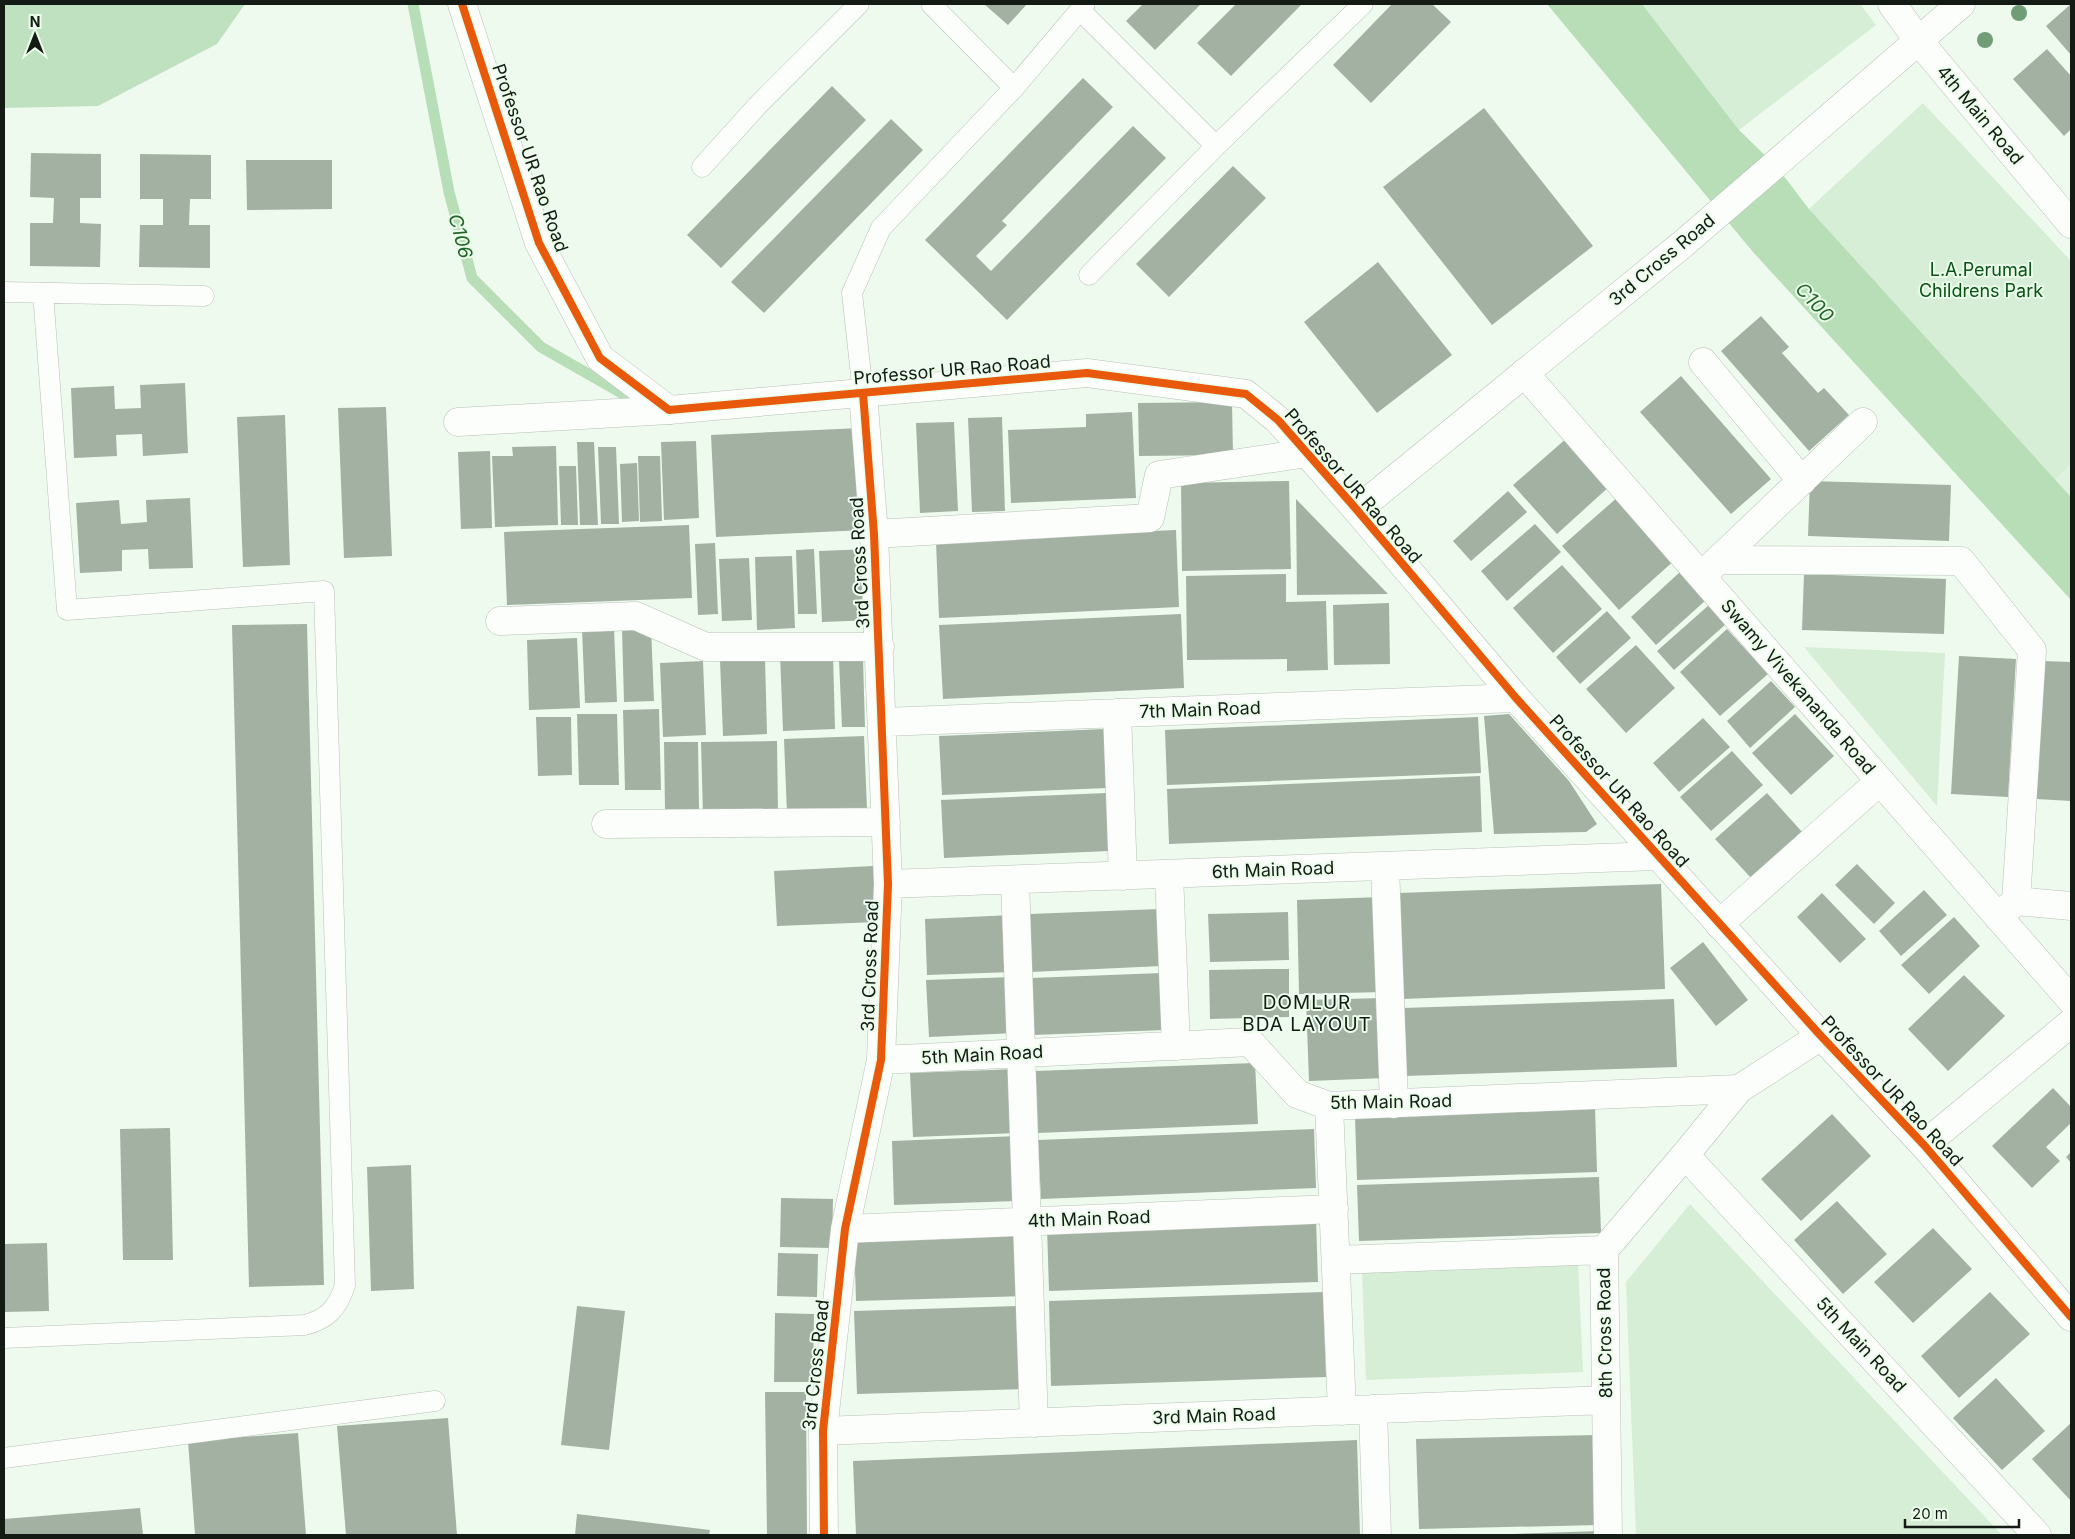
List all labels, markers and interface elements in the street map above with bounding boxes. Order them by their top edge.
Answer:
north arrow [10,10,60,60]
text: N [30,13,40,30]
street label: Professor UR Rao Road [488,61,573,255]
street label: 4th Main Road [1933,61,2028,169]
street label: 3rd Cross Road [1605,209,1719,310]
water label: C106 [444,211,478,261]
park label: L.A.Perumal Childrens Park [1919,259,2043,301]
water label: C100 [1791,278,1839,327]
street label: Professor UR Rao Road [852,350,1051,389]
street label: Professor UR Rao Road [1281,404,1426,567]
street label: 3rd Cross Road [846,497,873,629]
street label: Swamy Vivekananda Road [1717,595,1880,779]
street label: 7th Main Road [1139,697,1261,722]
street label: Professor UR Rao Road [1545,710,1693,871]
street label: 6th Main Road [1211,857,1335,882]
street label: 3rd Cross Road [857,900,882,1032]
district label: DOMLUR BDA LAYOUT [1242,991,1372,1036]
street label: Professor UR Rao Road [1817,1011,1968,1170]
street label: 5th Main Road [920,1041,1044,1068]
street label: 5th Main Road [1330,1090,1452,1113]
street label: 4th Main Road [1027,1206,1151,1231]
street label: 8th Cross Road [1593,1268,1616,1399]
street label: 5th Main Road [1812,1293,1911,1397]
street label: 3rd Cross Road [798,1298,833,1431]
street label: 3rd Main Road [1152,1403,1276,1428]
scale bar [1905,1496,2019,1528]
text: 20 m [1912,1504,1948,1523]

